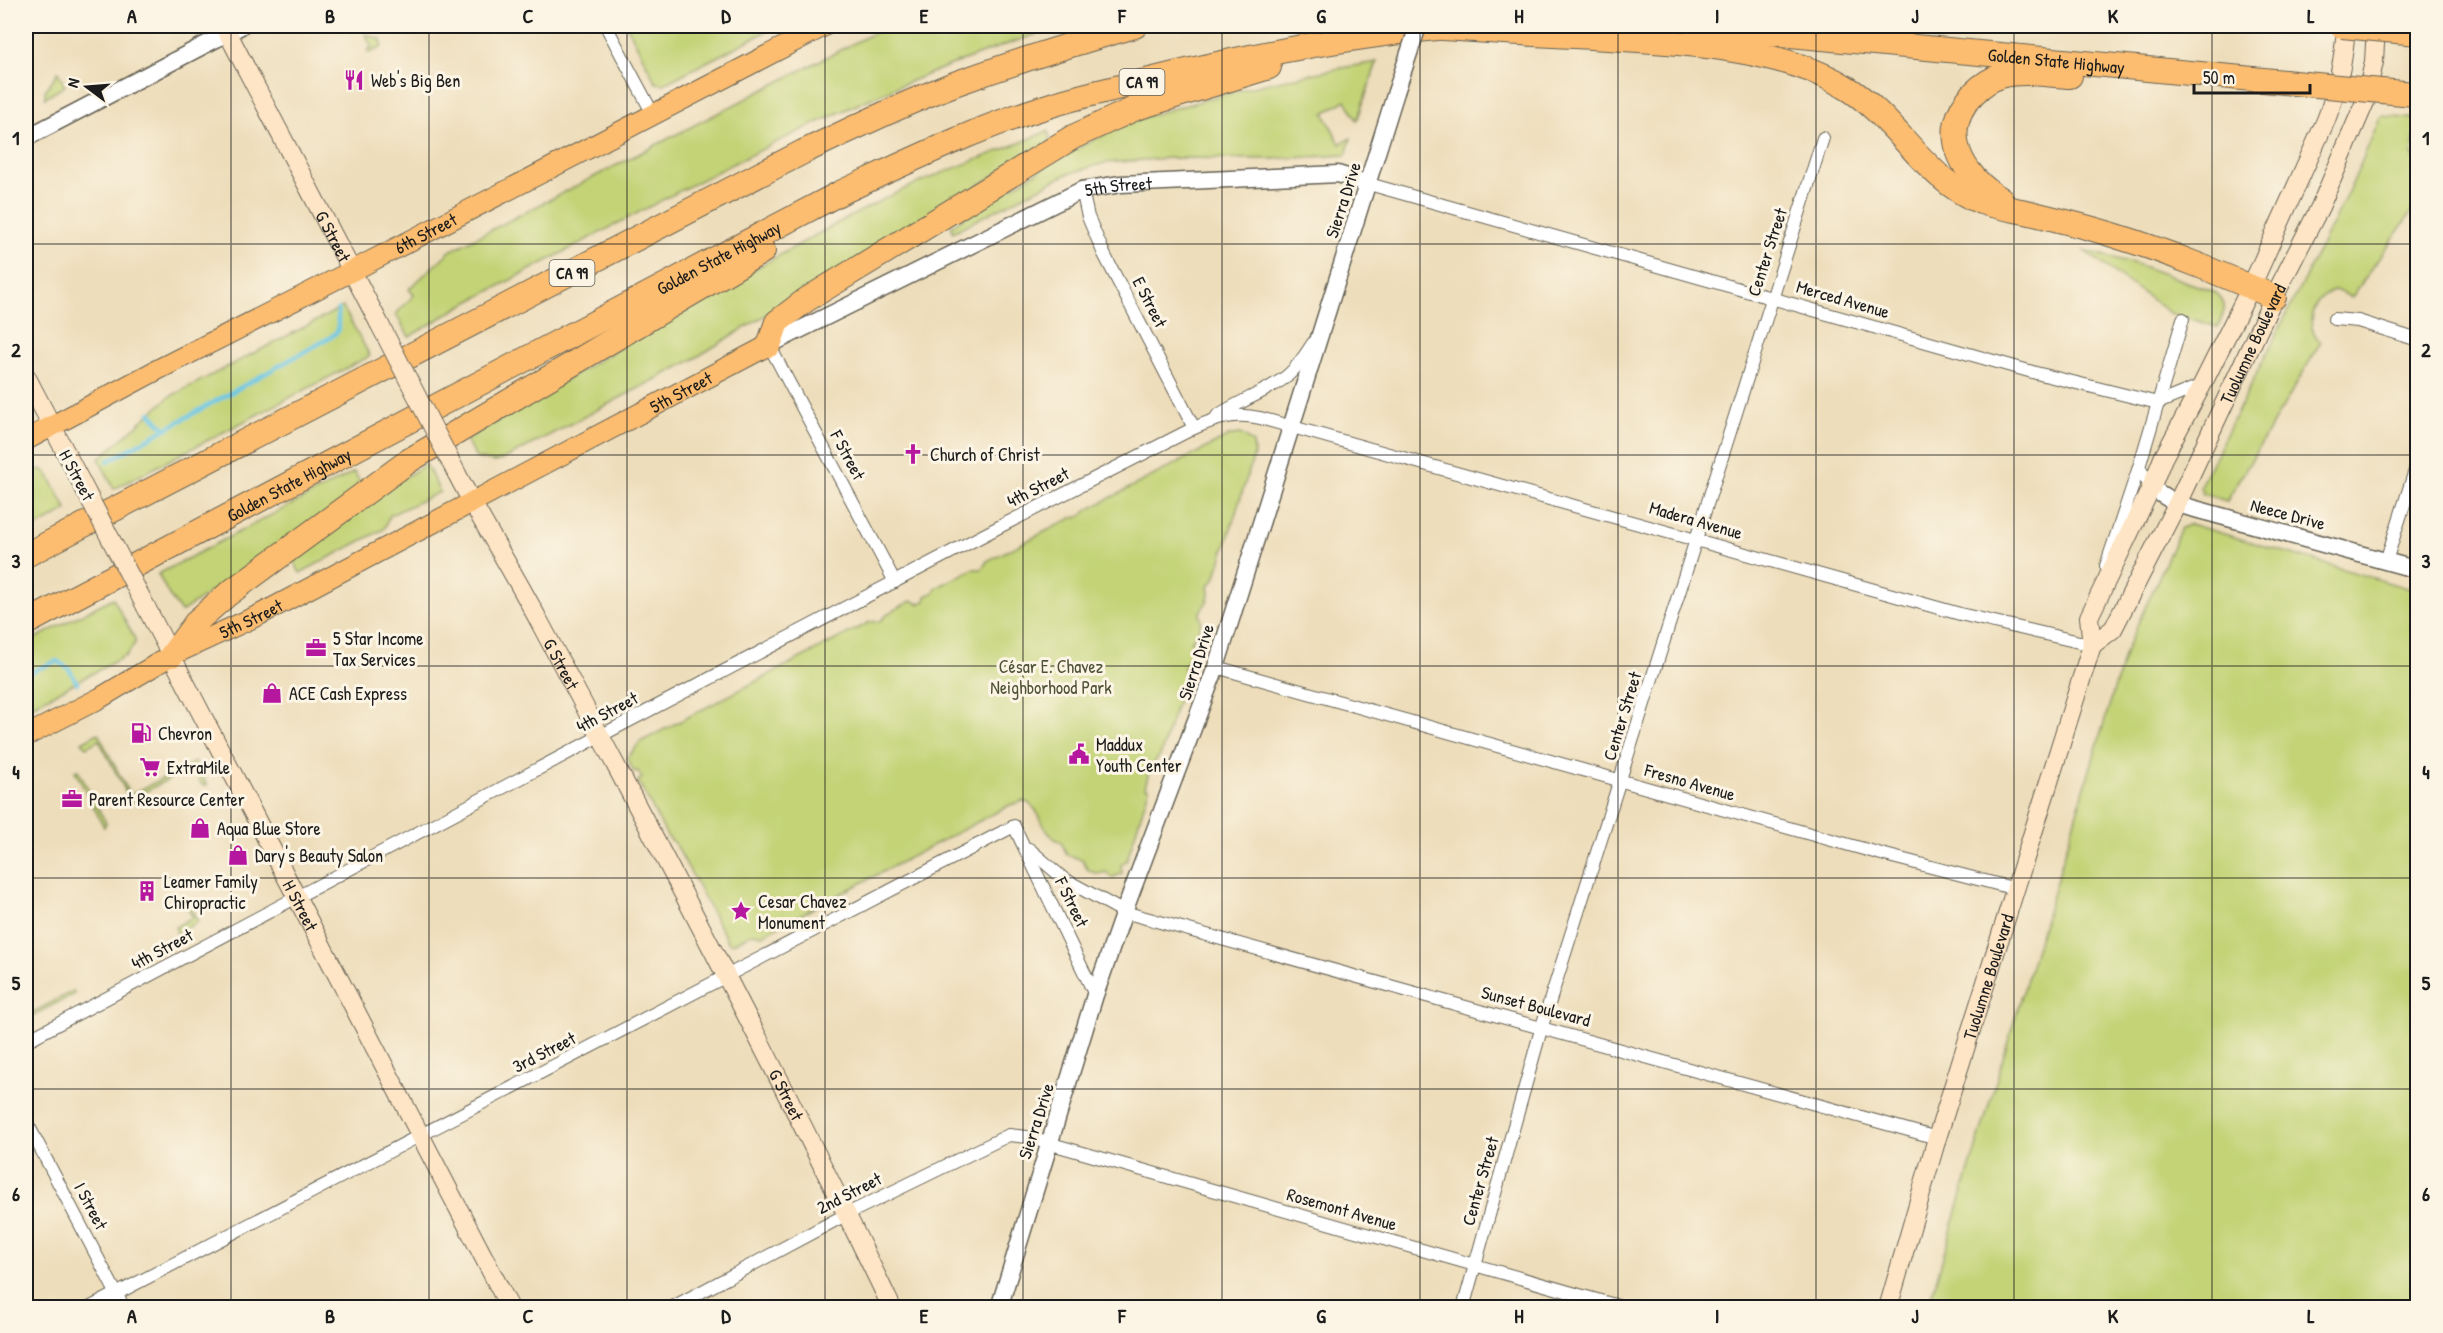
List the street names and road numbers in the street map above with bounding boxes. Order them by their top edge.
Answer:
street label: Golden State Highway [1987,41,2126,79]
road number: CA 99 [1120,69,1164,95]
street label: Sierra Drive [1319,159,1367,241]
street label: 5th Street [1083,170,1153,202]
street label: Center Street [1741,204,1793,299]
street label: G Street [310,206,358,267]
street label: 6th Street [390,206,462,259]
street label: Golden State Highway [652,214,785,300]
road number: CA 99 [550,260,594,286]
street label: E Street [1127,272,1174,332]
street label: Merced Avenue [1794,274,1892,324]
street label: Tuolumne Boulevard [2213,279,2291,408]
street label: 5th Street [645,365,717,419]
street label: F Street [824,425,872,485]
street label: Golden State Highway [222,441,355,527]
street label: H Street [53,445,101,506]
street label: 4th Street [1003,460,1074,513]
street label: Neece Drive [2248,492,2328,536]
street label: Madera Avenue [1647,495,1745,545]
street label: 5th Street [215,592,288,644]
street label: Sierra Drive [1172,621,1220,703]
street label: G Street [538,634,586,694]
street label: Center Street [1597,668,1648,763]
street label: 4th Street [572,685,643,739]
street label: Fresno Avenue [1641,757,1738,807]
street label: F Street [1049,872,1095,932]
street label: H Street [277,875,325,936]
street label: Tuolumne Boulevard [1956,911,2019,1043]
street label: 4th Street [127,922,198,976]
street label: Sunset Boulevard [1479,979,1593,1033]
street label: 3rd Street [508,1025,581,1079]
street label: G Street [763,1064,811,1125]
street label: Sierra Drive [1012,1080,1060,1162]
street label: Center Street [1455,1133,1505,1228]
street label: 2nd Street [812,1166,886,1220]
street label: I Street [68,1178,114,1235]
street label: Rosemont Avenue [1284,1181,1400,1237]

